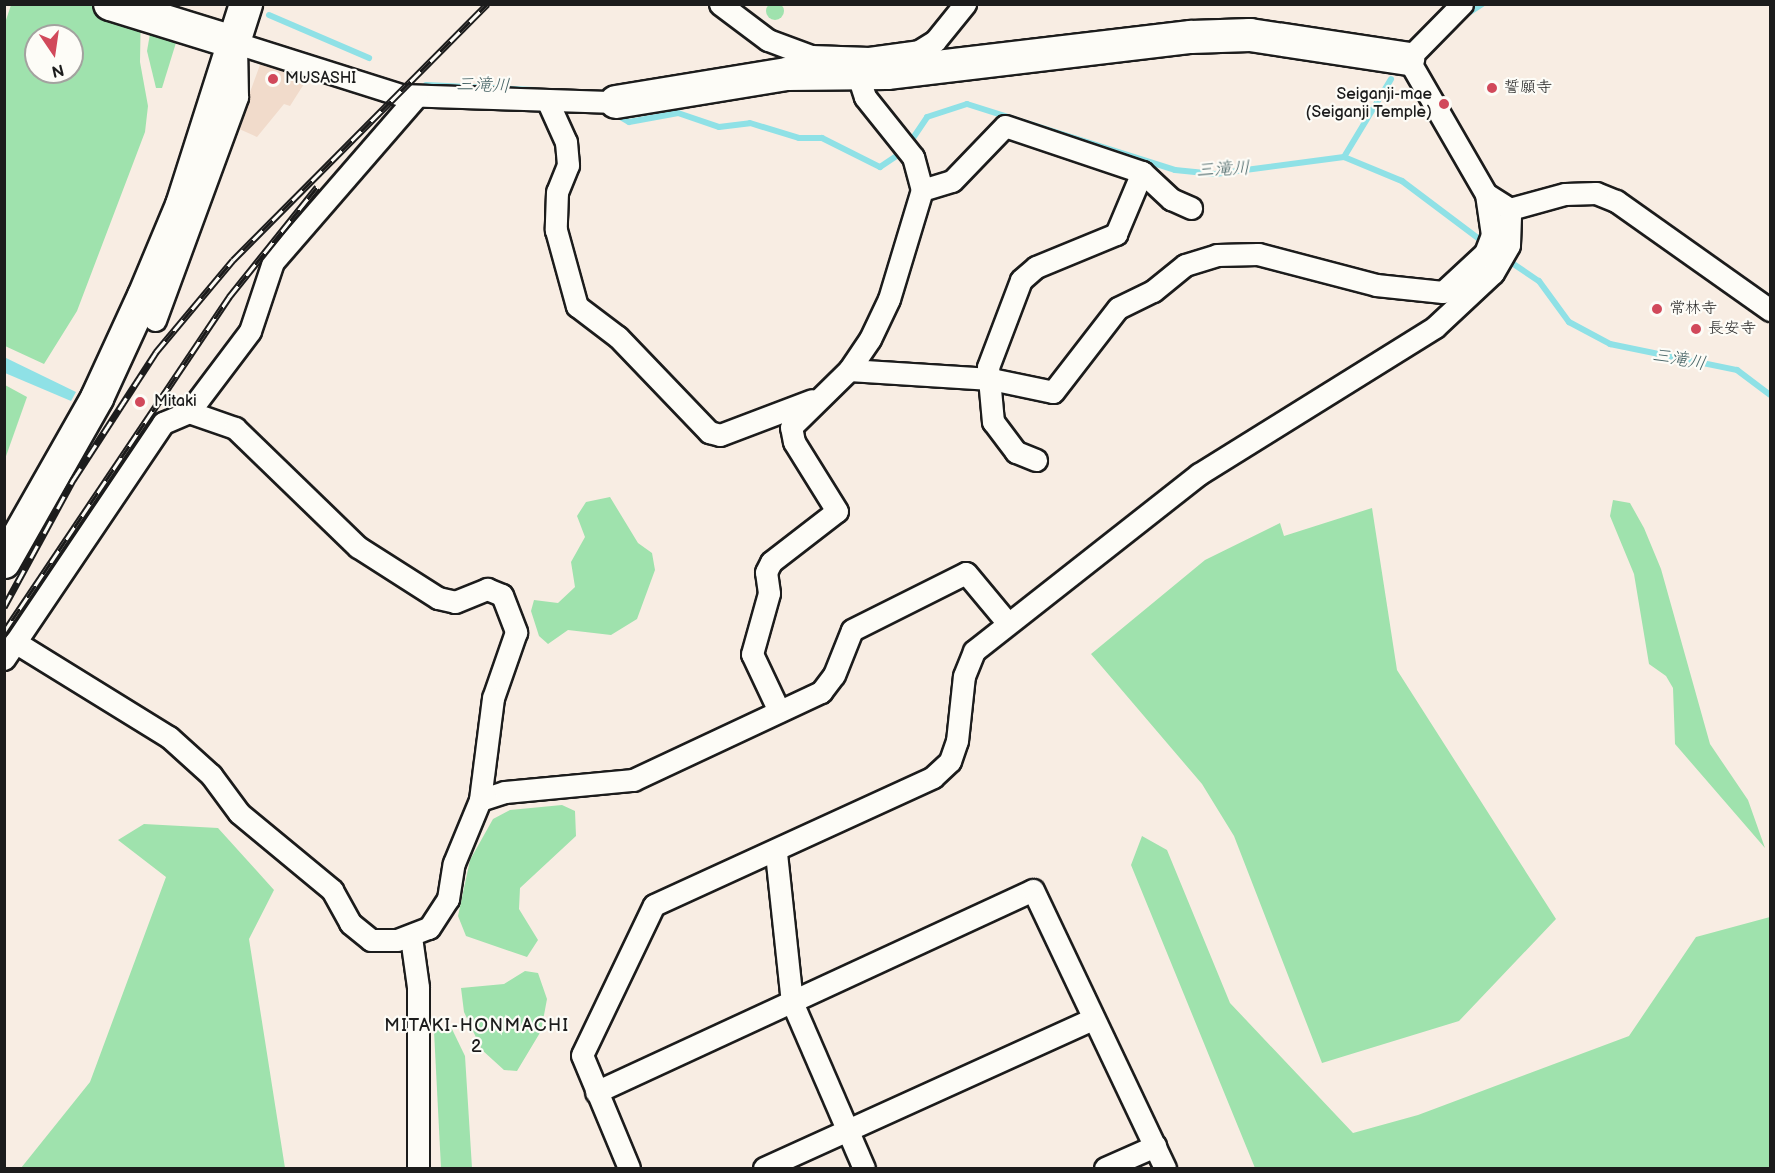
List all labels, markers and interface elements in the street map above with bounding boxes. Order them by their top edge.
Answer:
north arrow [24,24,84,84]
text: N [50,59,66,81]
place label: MUSASHI [285,69,356,89]
marker: MUSASHI [266,72,280,86]
water label: 三滝川 [456,74,510,98]
place label: 誓願寺 [1504,78,1552,98]
marker: 誓願寺 [1485,81,1499,95]
place label: Seiganji-mae (Seiganji Temple) [1305,85,1432,123]
marker: Seiganji-mae (Seiganji Temple) [1437,97,1451,111]
water label: 三滝川 [1195,158,1251,182]
place label: 常林寺 [1669,299,1717,319]
marker: 常林寺 [1650,302,1664,316]
place label: 長安寺 [1708,319,1756,339]
marker: 長安寺 [1689,322,1703,336]
water label: 三滝川 [1651,345,1707,375]
place label: Mitaki [154,392,197,412]
marker: Mitaki [131,393,149,411]
district label: MITAKI-HONMACHI 2 [384,1016,570,1058]

